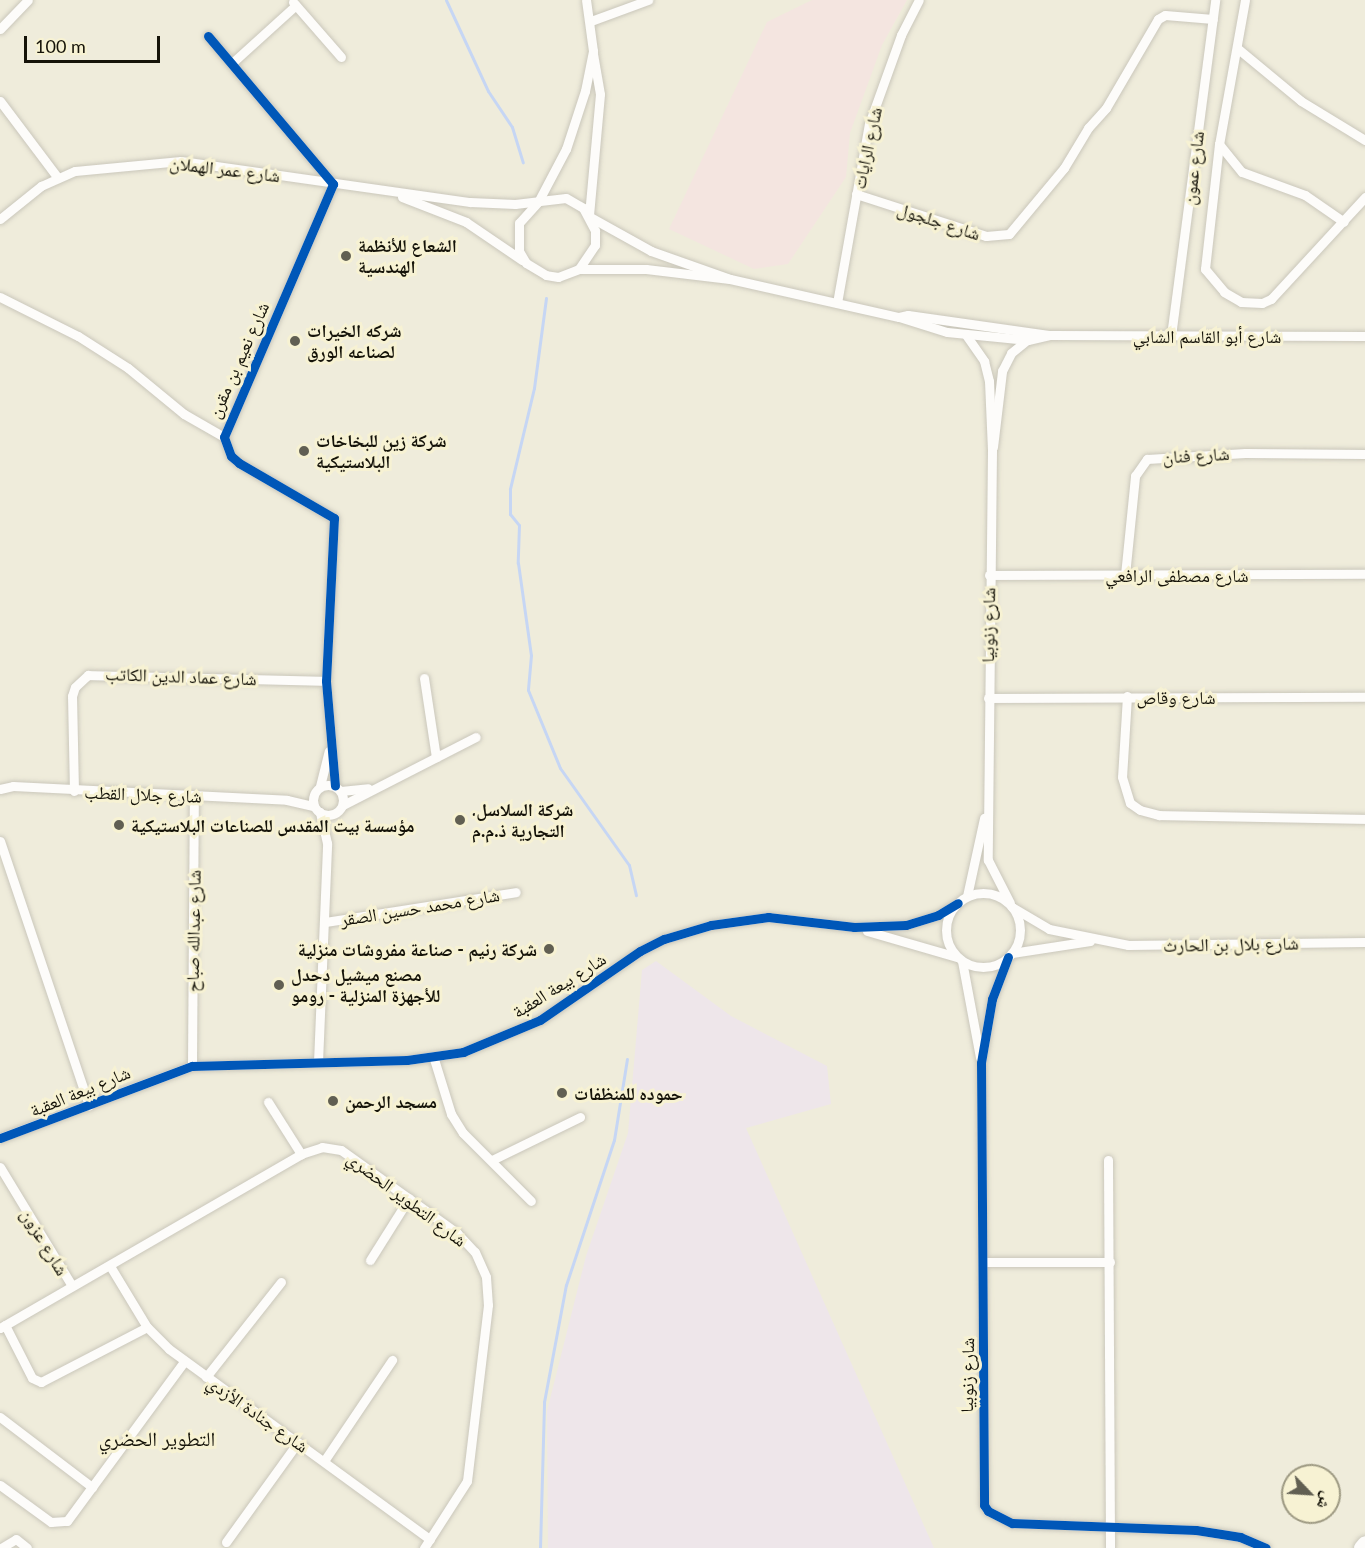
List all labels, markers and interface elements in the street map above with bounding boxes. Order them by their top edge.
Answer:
scale bar [27,24,164,62]
text: 100 m [35,35,86,57]
street label: شارع الرايات [848,105,886,191]
street label: شارع عمون [1178,130,1208,206]
street label: شارع عمر الهملان [169,152,281,186]
street label: شارع جلجول [895,197,983,245]
place label: الشعاع للأنظمة الهندسية [358,235,457,278]
marker: الشعاع للأنظمة الهندسية [339,249,353,263]
street label: شارع نعيم بن مقرن [203,299,273,421]
place label: شركه الخيرات لصناعه الورق [307,320,401,362]
street label: شارع أبو القاسم الشابي [1133,325,1281,347]
marker: شركه الخيرات لصناعه الورق [288,334,302,348]
place label: شركة زين للبخاخات البلاستيكية [316,430,447,472]
street label: شارع فنان [1162,442,1230,468]
marker: شركة زين للبخاخات البلاستيكية [297,444,311,458]
street label: شارع مصطفى الرافعي [1105,564,1249,586]
street label: شارع زنوبيا [977,587,999,663]
street label: شارع عماد الدين الكاتب [105,663,257,689]
street label: شارع وقاص [1136,686,1216,708]
street label: شارع جلال القطب [84,781,202,807]
place label: .شركة السلاسل التجارية ذ.م.م [472,799,573,842]
marker: .شركة السلاسل التجارية ذ.م.م [453,813,467,827]
place label: مؤسسة بيت المقدس للصناعات البلاستيكية [131,814,415,836]
marker: مؤسسة بيت المقدس للصناعات البلاستيكية [112,818,126,832]
street label: شارع عبدالله صباح [181,870,205,992]
street label: شارع محمد حسين الصقر [339,884,501,930]
street label: شارع بلال بن الحارث [1163,932,1299,956]
place label: شركة رنيم - صناعة مفروشات منزلية [298,938,537,960]
marker: شركة رنيم - صناعة مفروشات منزلية [542,942,556,956]
street label: شارع بيعة العقبة [508,948,610,1022]
place label: مصنع ميشيل دحدل للأجهزة المنزلية - رومو [291,964,440,1006]
marker: مصنع ميشيل دحدل للأجهزة المنزلية - رومو [272,978,286,992]
street label: شارع بيعة العقبة [27,1061,133,1121]
place label: حموده للمنظفات [574,1082,683,1104]
marker: حموده للمنظفات [555,1086,569,1100]
place label: مسجد الرحمن [345,1090,437,1112]
marker: مسجد الرحمن [326,1094,340,1108]
street label: شارع التطوير الحضري [343,1147,471,1251]
street label: شارع عزون [17,1205,73,1279]
street label: شارع زنوبيا [956,1337,978,1413]
street label: شارع جنادة الأزدي [203,1371,313,1457]
district label: التطوير الحضري [99,1426,215,1450]
north arrow [1281,1464,1341,1524]
text: ش [1314,1489,1338,1513]

